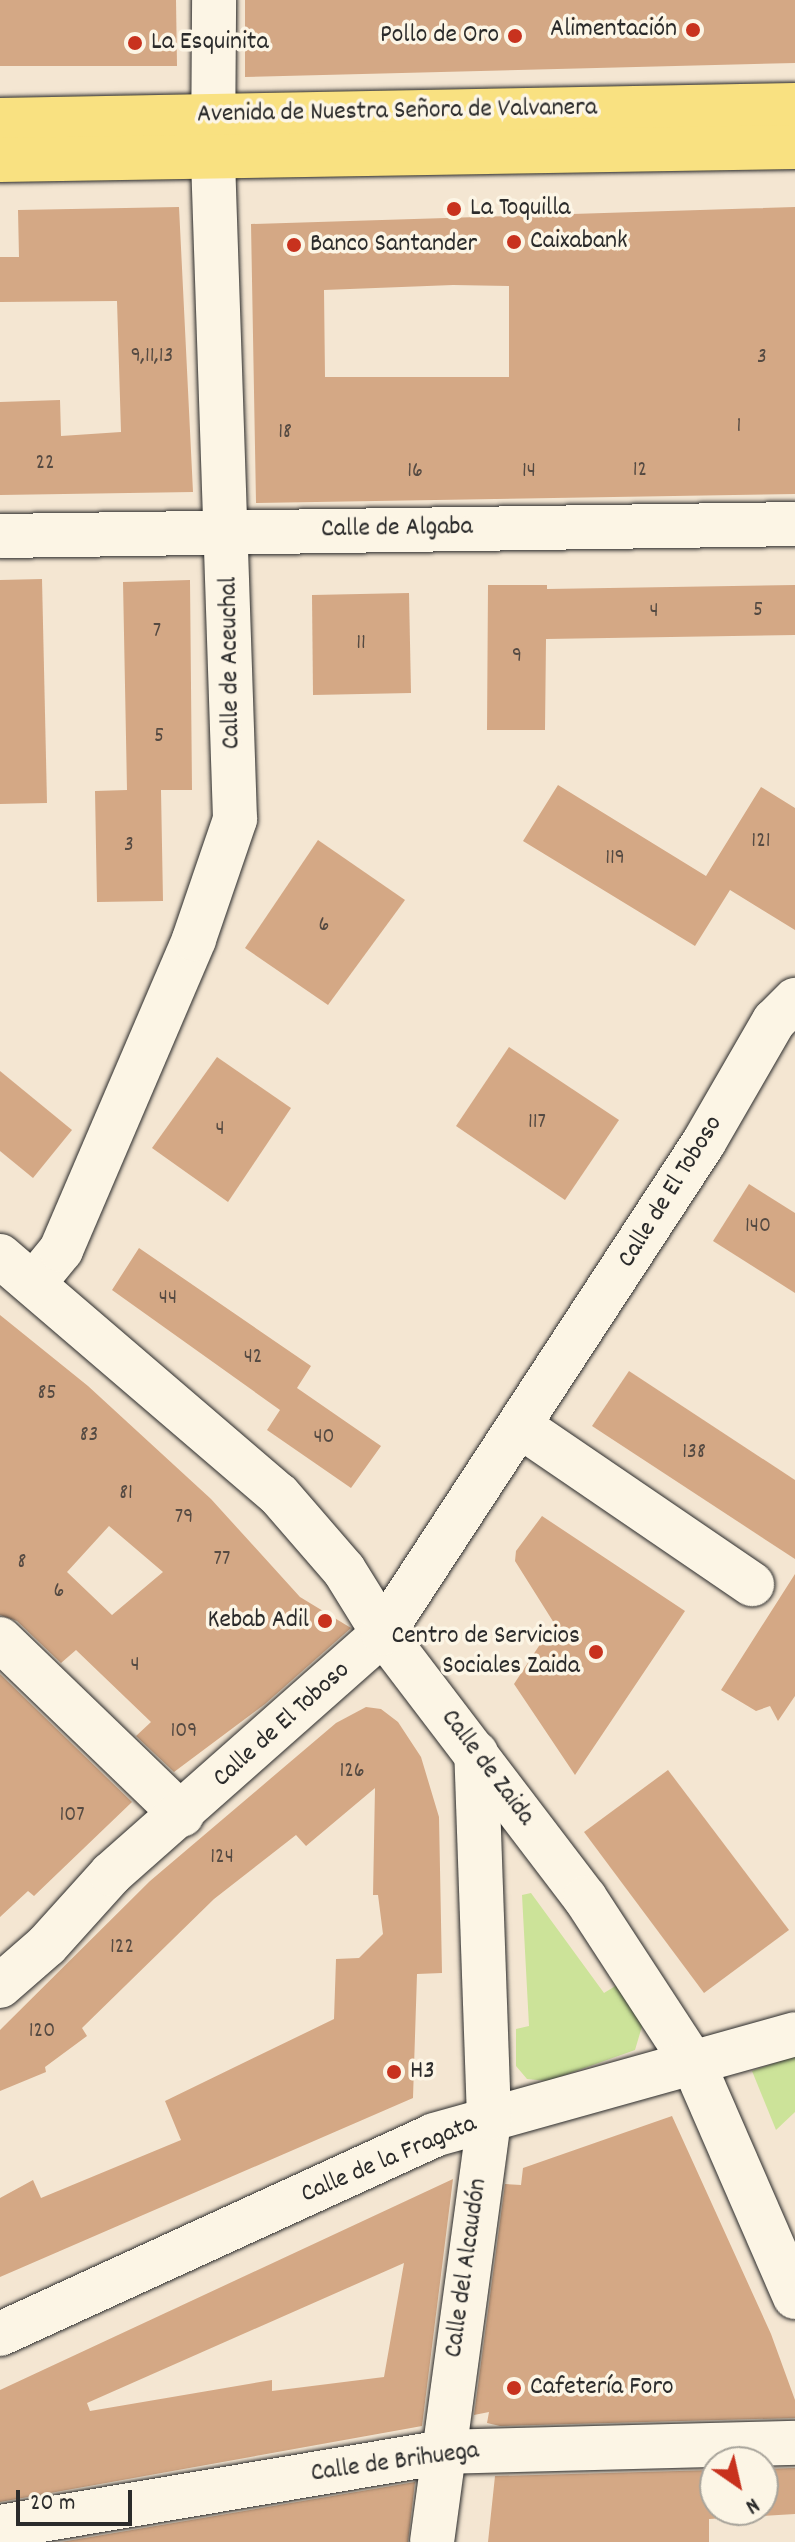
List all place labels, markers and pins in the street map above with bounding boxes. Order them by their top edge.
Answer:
place label: Alimentación [550,14,677,46]
place label: Pollo de Oro [380,20,499,52]
marker: Alimentación [684,21,702,39]
place label: La Esquinita [151,27,269,59]
marker: Pollo de Oro [506,27,524,45]
marker: La Esquinita [126,34,144,52]
place label: La Toquilla [470,193,571,225]
marker: La Toquilla [445,200,463,218]
place label: Caixabank [530,226,628,258]
place label: Banco Santander [310,229,477,261]
marker: Caixabank [505,233,523,251]
marker: Banco Santander [285,236,303,254]
place label: Kebab Adil [208,1605,309,1637]
marker: Kebab Adil [316,1612,334,1630]
place label: Centro de Servicios Sociales Zaida [391,1621,580,1682]
marker: Centro de Servicios Sociales Zaida [587,1643,605,1661]
place label: H3 [410,2056,435,2088]
marker: H3 [385,2063,403,2081]
place label: Cafetería Foro [530,2372,674,2404]
marker: Cafetería Foro [505,2379,523,2397]

